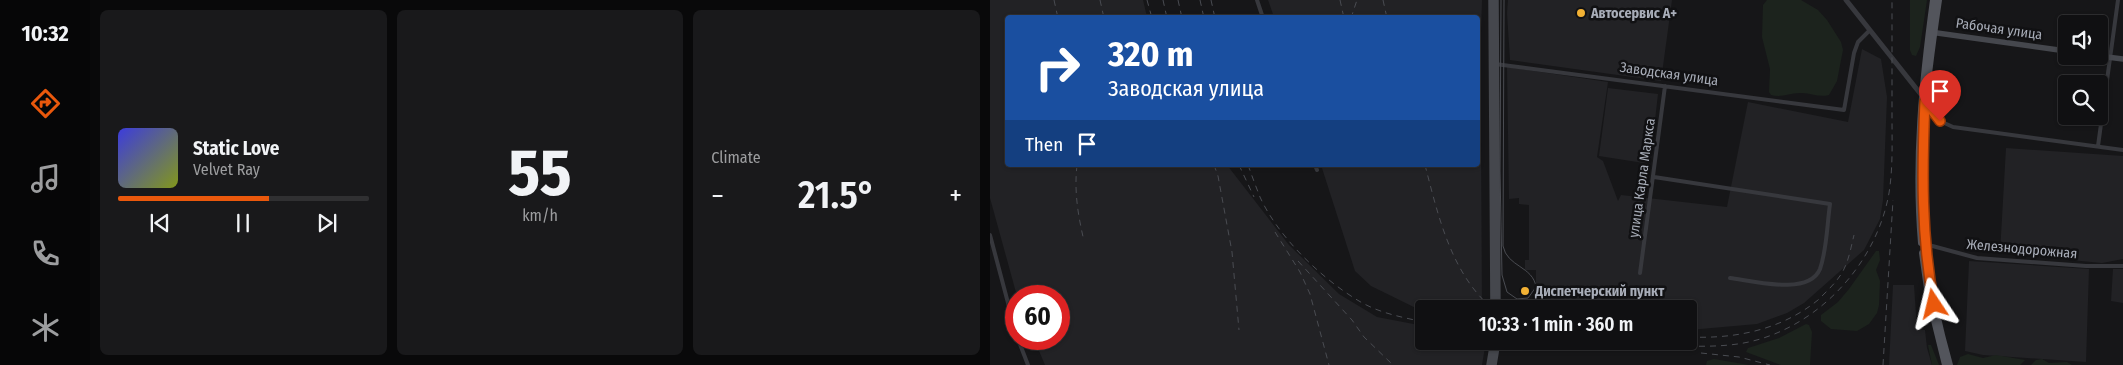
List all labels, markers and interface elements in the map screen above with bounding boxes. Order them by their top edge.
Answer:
place label: Автосервис А+ [1590,5,1677,22]
marker: Автосервис А+ [1575,7,1587,19]
street label: Рабочая улица [1955,15,2043,44]
map controls [2058,15,2108,125]
button: sound [2058,15,2108,65]
text: 10:32 [21,20,69,47]
text: 320 m [1108,33,1194,75]
icon: right [1025,35,1090,100]
street label: Заводская улица [1619,59,1719,89]
pin [1919,70,1961,121]
text: Заводская улица [1108,75,1264,102]
button: search [2058,75,2108,125]
icon: arrive [1926,77,1954,105]
icon: directions [28,86,63,121]
street label: улица Карла Маркса [1625,117,1659,239]
icon: arrive [1073,130,1101,158]
text: Then [1025,133,1063,156]
text: 55 [508,134,572,212]
text: Static Love [193,137,280,160]
text: Climate [711,148,761,167]
text: Velvet Ray [193,160,260,179]
icon: music [28,161,63,196]
text: 21.5° [798,172,875,218]
text: − [711,179,724,212]
text: + [949,179,962,212]
text: km/h [522,206,558,225]
icon: previous [146,209,174,237]
icon: pause [229,209,257,237]
icon: next [313,209,341,237]
icon: phone [28,236,63,271]
street label: Железнодорожная [1966,236,2078,262]
position arrow [1907,277,1959,329]
place label: Диспетчерский пункт [1534,283,1665,300]
speed limit sign: 60 [1005,285,1070,350]
marker: Диспетчерский пункт [1519,285,1531,297]
icon: climate [28,310,63,345]
text: 10:33 · 1 min · 360 m [1479,313,1633,336]

